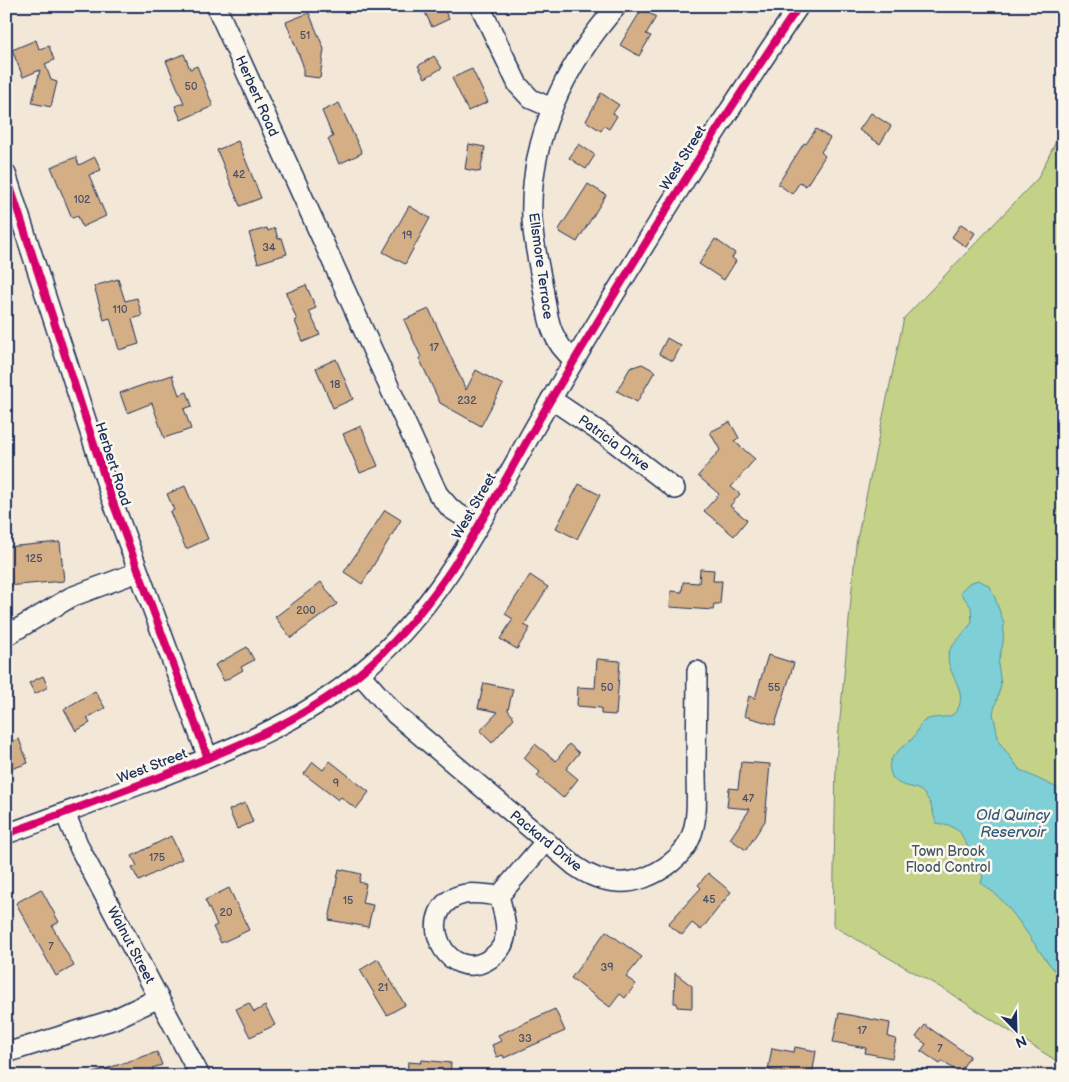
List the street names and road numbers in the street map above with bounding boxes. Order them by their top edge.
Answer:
street label: Herbert Road [232,53,282,139]
street label: West Street [656,122,710,194]
street label: Ellsmore Terrace [525,212,557,320]
street label: Patricia Drive [575,411,653,475]
street label: Herbert Road [91,420,135,508]
street label: West Street [448,469,500,542]
street label: West Street [115,745,190,787]
street label: Packard Drive [507,807,585,875]
street label: Walnut Street [104,904,159,987]

